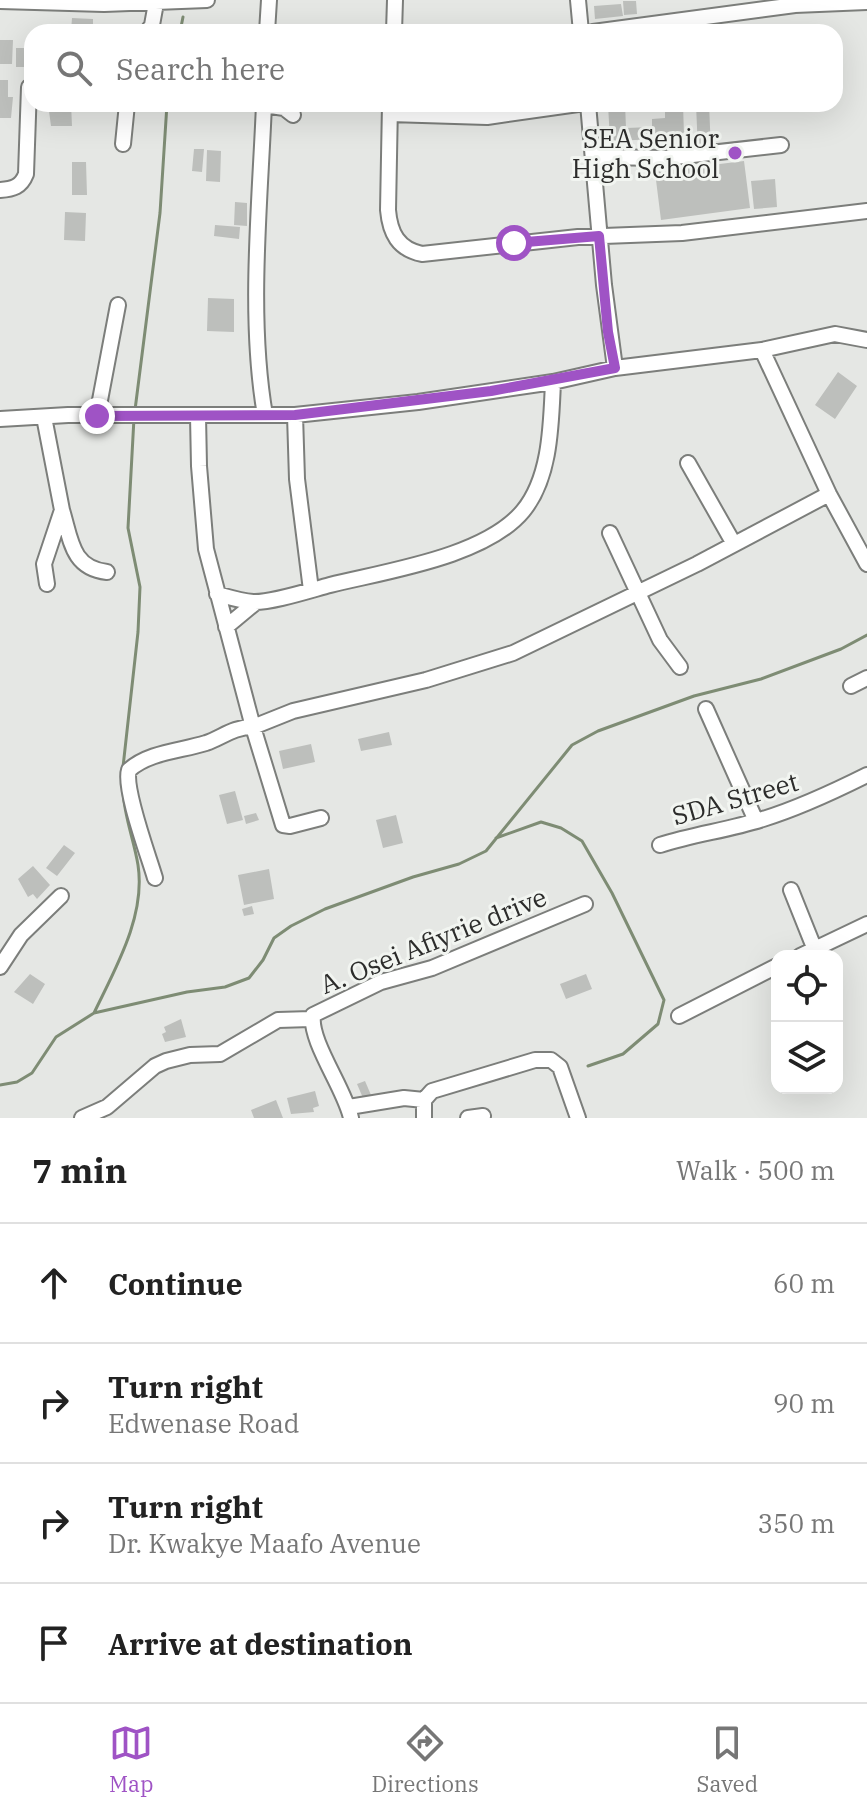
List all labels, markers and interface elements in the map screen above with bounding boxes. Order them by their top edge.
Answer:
search box [24,24,843,112]
icon: search [52,46,96,90]
text: Search here [116,49,285,88]
place label: SEA Senior High School [572,121,719,185]
marker: SEA Senior High School [726,144,744,162]
route start [496,225,532,261]
route end [79,398,115,434]
street label: SDA Street [668,764,802,832]
street label: A. Osei Afiyrie drive [315,879,551,1001]
map controls [771,950,843,1094]
button: locate [771,950,843,1022]
button: layers [771,1022,843,1094]
text: 7 min [32,1148,127,1192]
text: Walk · 500 m [676,1153,835,1187]
icon: ahead [32,1261,76,1305]
text: Continue [108,1264,243,1303]
text: 60 m [773,1266,835,1300]
text: Turn right [108,1367,263,1406]
icon: right [32,1381,76,1425]
text: 90 m [773,1386,835,1420]
text: Edwenase Road [108,1406,300,1440]
text: Turn right [108,1487,263,1526]
icon: right [32,1501,76,1545]
text: 350 m [757,1506,835,1540]
text: Dr. Kwakye Maafo Avenue [108,1526,421,1560]
icon: arrive [32,1621,76,1665]
text: Arrive at destination [108,1624,413,1663]
tab: Map [109,1721,154,1798]
tab: Directions [371,1721,479,1798]
tab: Saved [696,1721,758,1798]

